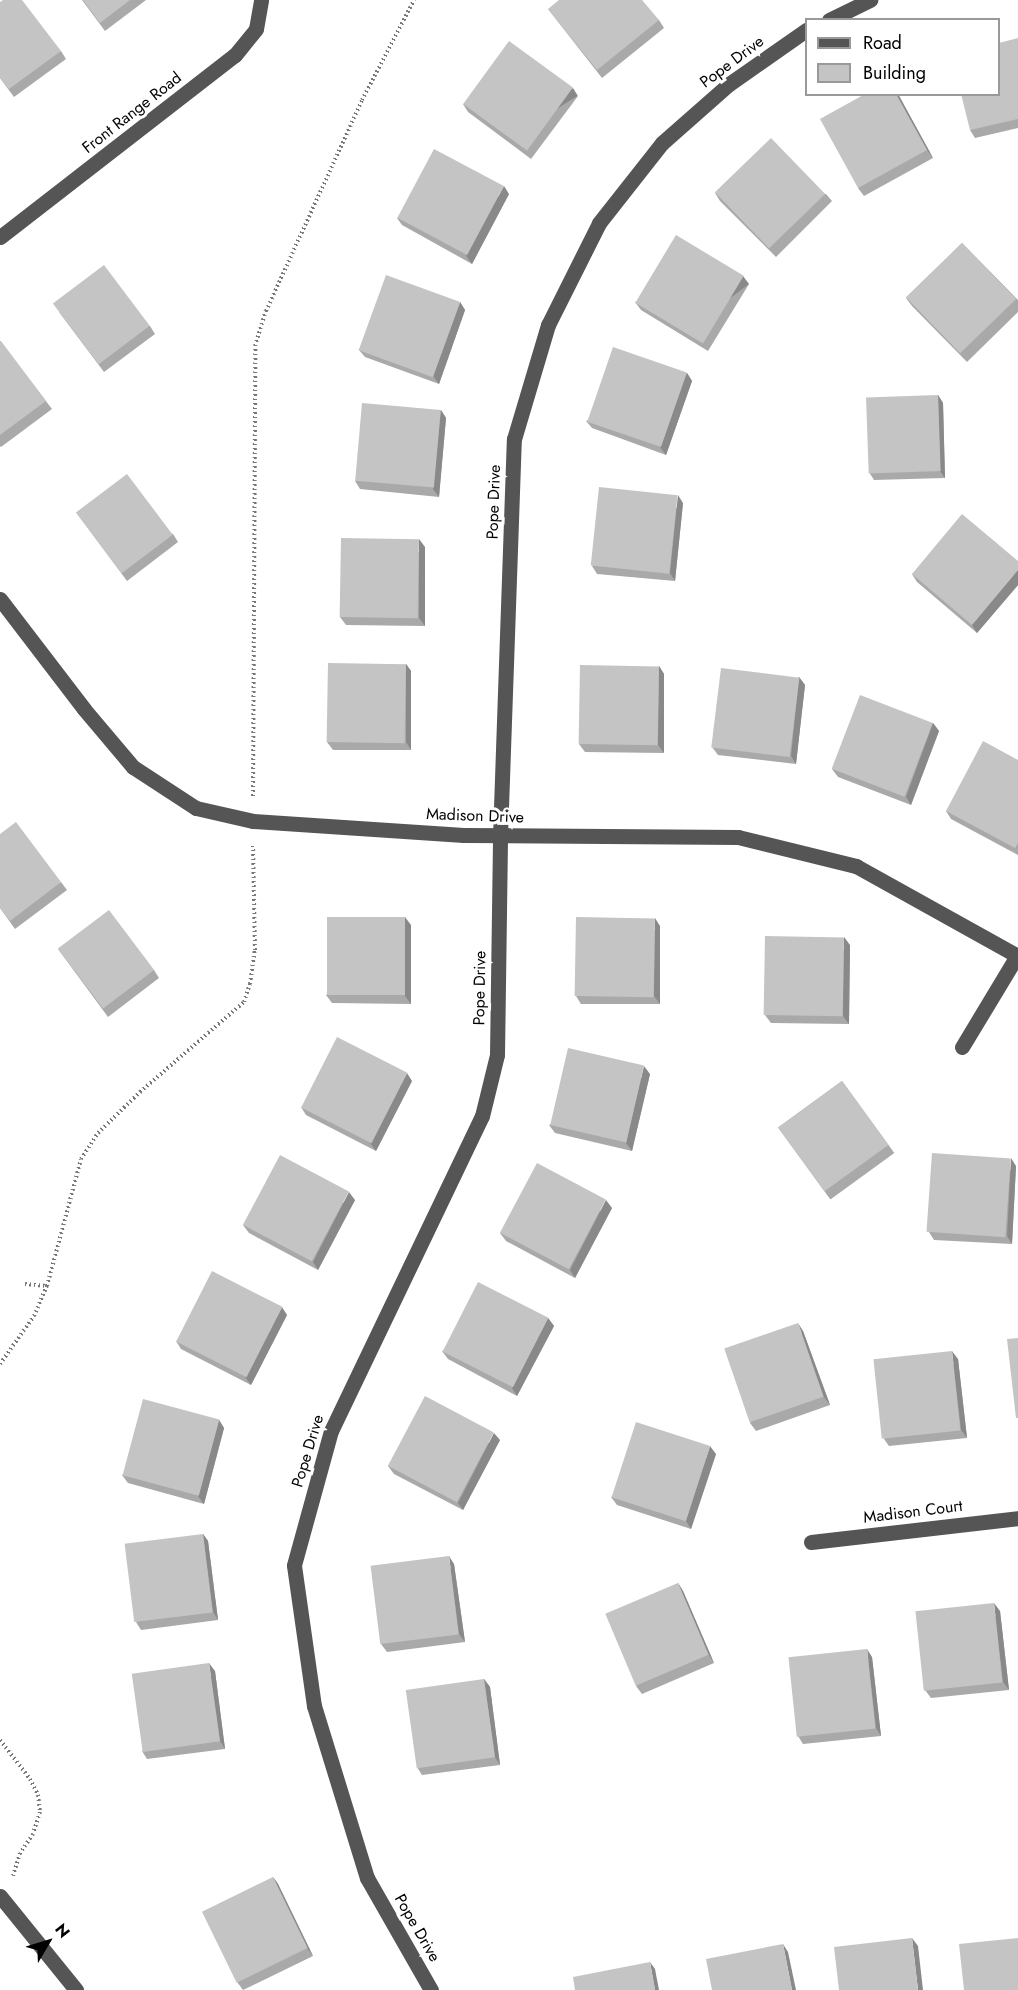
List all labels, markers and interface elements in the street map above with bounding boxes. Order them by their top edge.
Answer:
legend [805,18,1000,96]
text: Road [863,30,902,56]
street label: Pope Drive [696,32,768,92]
text: Building [863,60,926,86]
street label: Front Range Road [79,68,185,158]
street label: Pope Drive [483,464,505,540]
street label: Madison Drive [426,805,524,827]
street label: Pope Drive [470,950,490,1026]
street label: Pope Drive [288,1412,328,1490]
street label: Madison Court [862,1496,964,1528]
street label: Pope Drive [390,1891,444,1965]
north arrow [18,1912,78,1972]
text: N [50,1919,76,1943]

